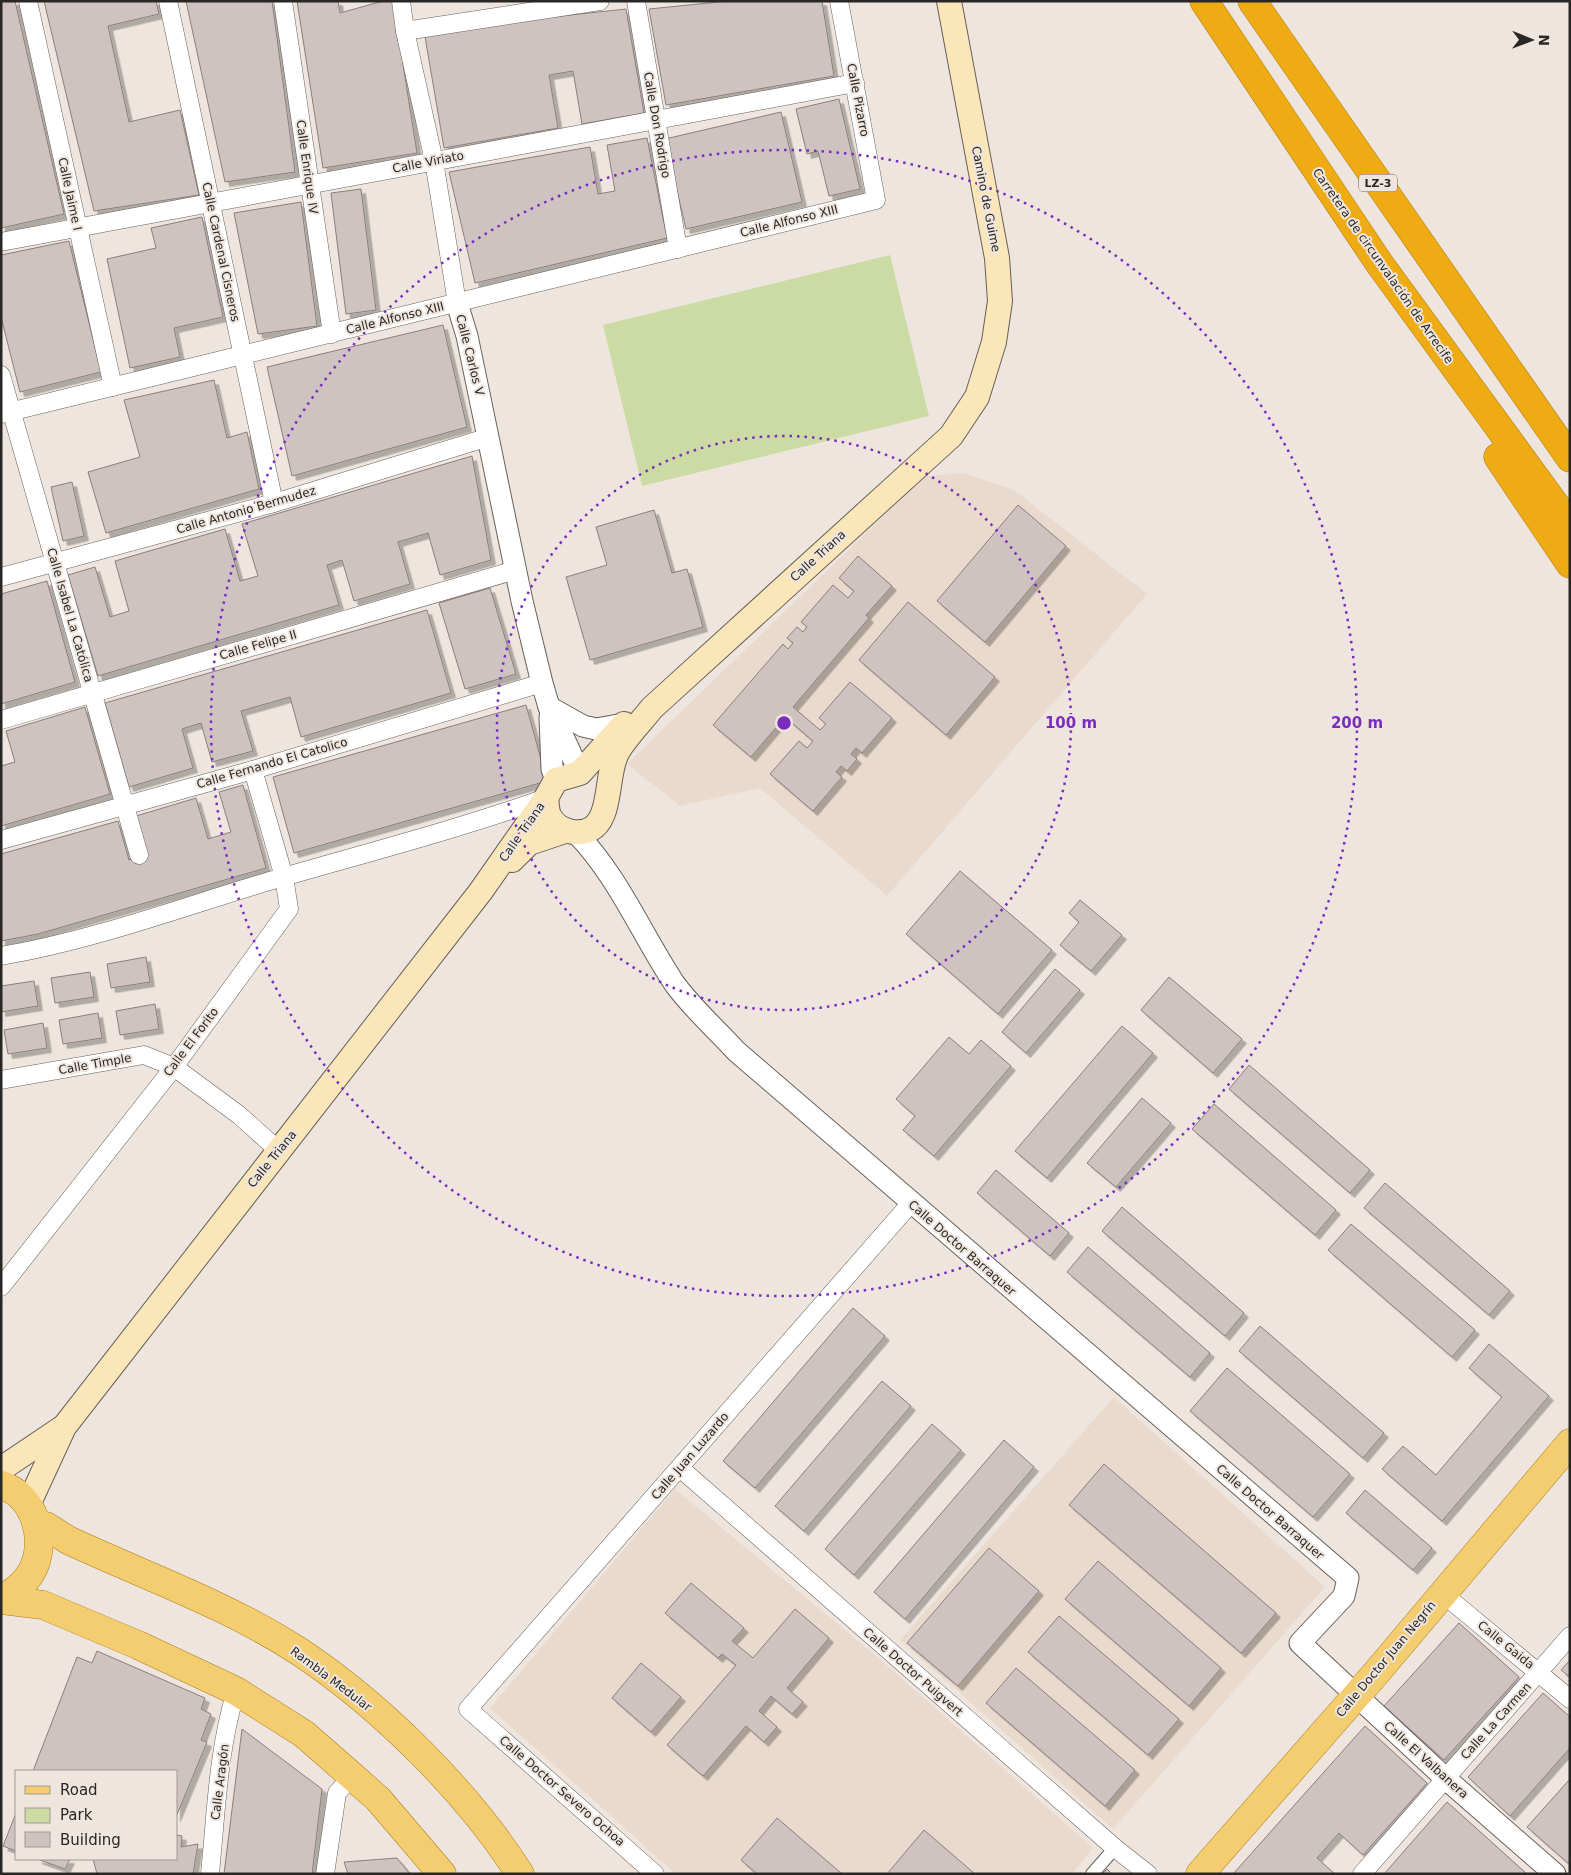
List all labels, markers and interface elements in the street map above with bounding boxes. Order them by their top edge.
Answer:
north arrow [1506,15,1556,65]
text: N [1536,34,1552,46]
street label: Calle Pizarro [844,62,872,138]
street label: Calle Don Rodrigo [641,71,673,179]
street label: Calle Enrique IV [293,119,321,216]
street label: Camino de Guime [969,145,1003,253]
street label: Calle Viriato [391,148,465,176]
street label: Calle Jaime I [55,156,85,232]
street label: Carretera de circunvalación de Arrecife [1310,166,1456,366]
road number: LZ-3 [1359,174,1397,192]
street label: Calle Cardenal Cisneros [199,181,243,323]
street label: Calle Alfonso XIII [739,202,839,240]
street label: Calle Alfonso XIII [345,299,445,337]
street label: Calle Carlos V [453,313,487,398]
street label: Calle Antonio Bermudez [175,483,317,537]
street label: Calle Triana [787,527,849,585]
street label: Calle Isabel La Católica [44,546,96,684]
street label: Calle Felipe II [218,627,298,663]
centre of rings [775,714,793,732]
text: 100 m [1045,714,1097,732]
text: 200 m [1331,714,1383,732]
street label: Calle Fernando El Catolico [195,735,349,791]
street label: Calle Triana [496,799,548,865]
street label: Calle El Forito [161,1005,221,1079]
street label: Calle Timple [57,1051,133,1077]
street label: Calle Triana [245,1127,299,1191]
street label: Calle Doctor Barraquer [905,1198,1019,1298]
street label: Calle Juan Luzardo [648,1410,732,1502]
street label: Calle Doctor Barraquer [1213,1462,1327,1562]
street label: Calle Doctor Juan Negrín [1333,1598,1439,1720]
street label: Calle Gaida [1475,1618,1537,1672]
street label: Calle Doctor Puigvert [860,1625,966,1719]
street label: Rambla Medular [288,1644,374,1714]
street label: Calle La Carmen [1458,1680,1534,1762]
street label: Calle El Valbanera [1381,1718,1471,1802]
street label: Calle Doctor Severo Ochoa [497,1733,627,1849]
street label: Calle Aragón [208,1743,232,1821]
legend [15,1770,178,1860]
text: Road [60,1781,98,1799]
text: Park [60,1806,93,1824]
text: Building [60,1831,121,1849]

